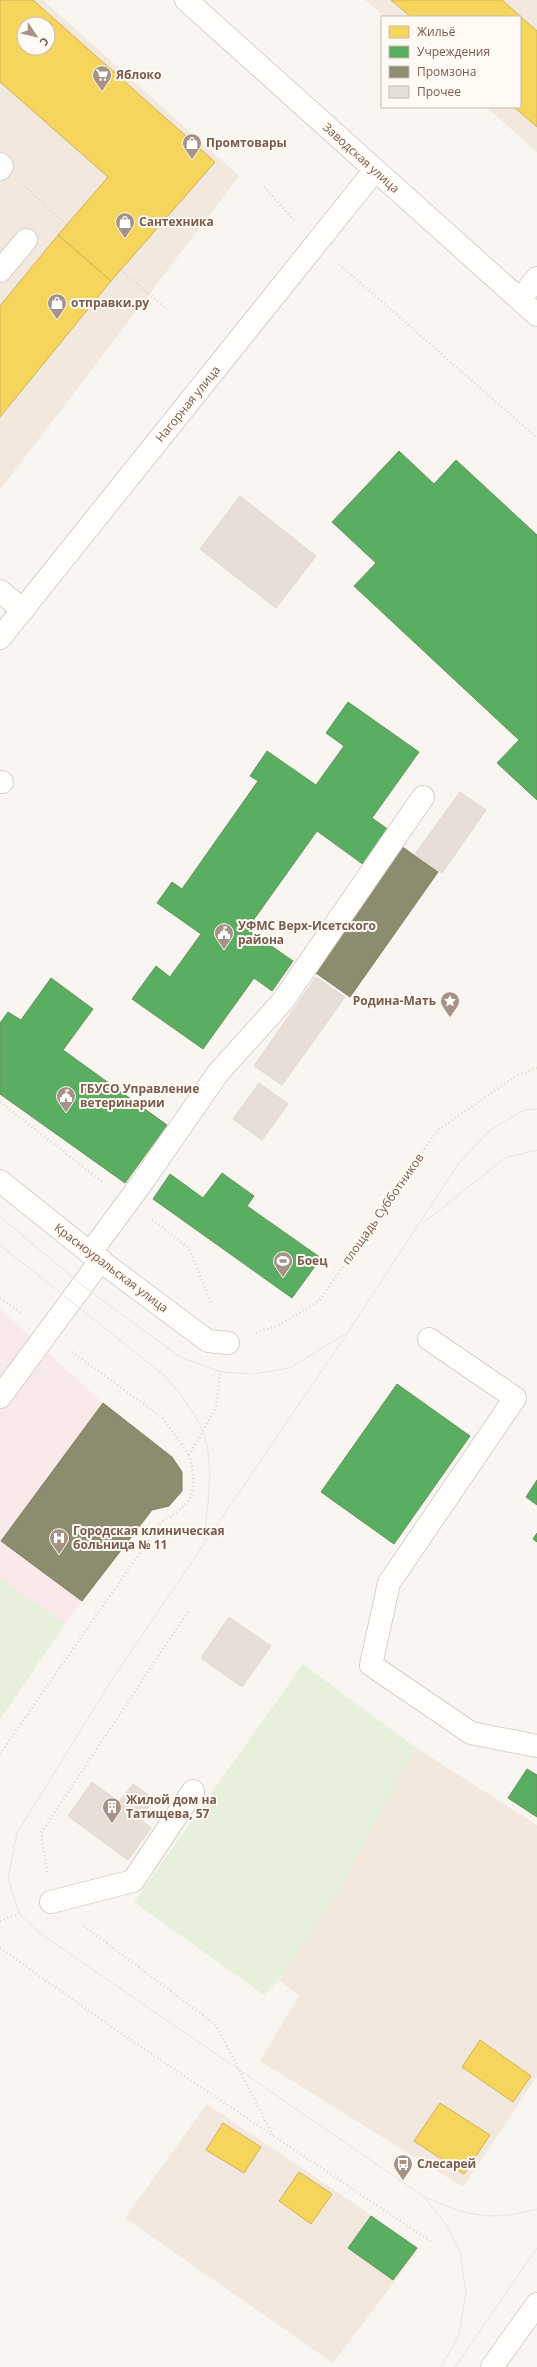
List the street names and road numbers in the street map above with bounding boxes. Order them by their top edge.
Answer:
street label: Заводская улица [319,119,403,197]
street label: Нагорная улица [151,362,224,446]
street label: площадь Субботников [338,1150,428,1268]
street label: Красноуральская улица [51,1219,172,1316]

